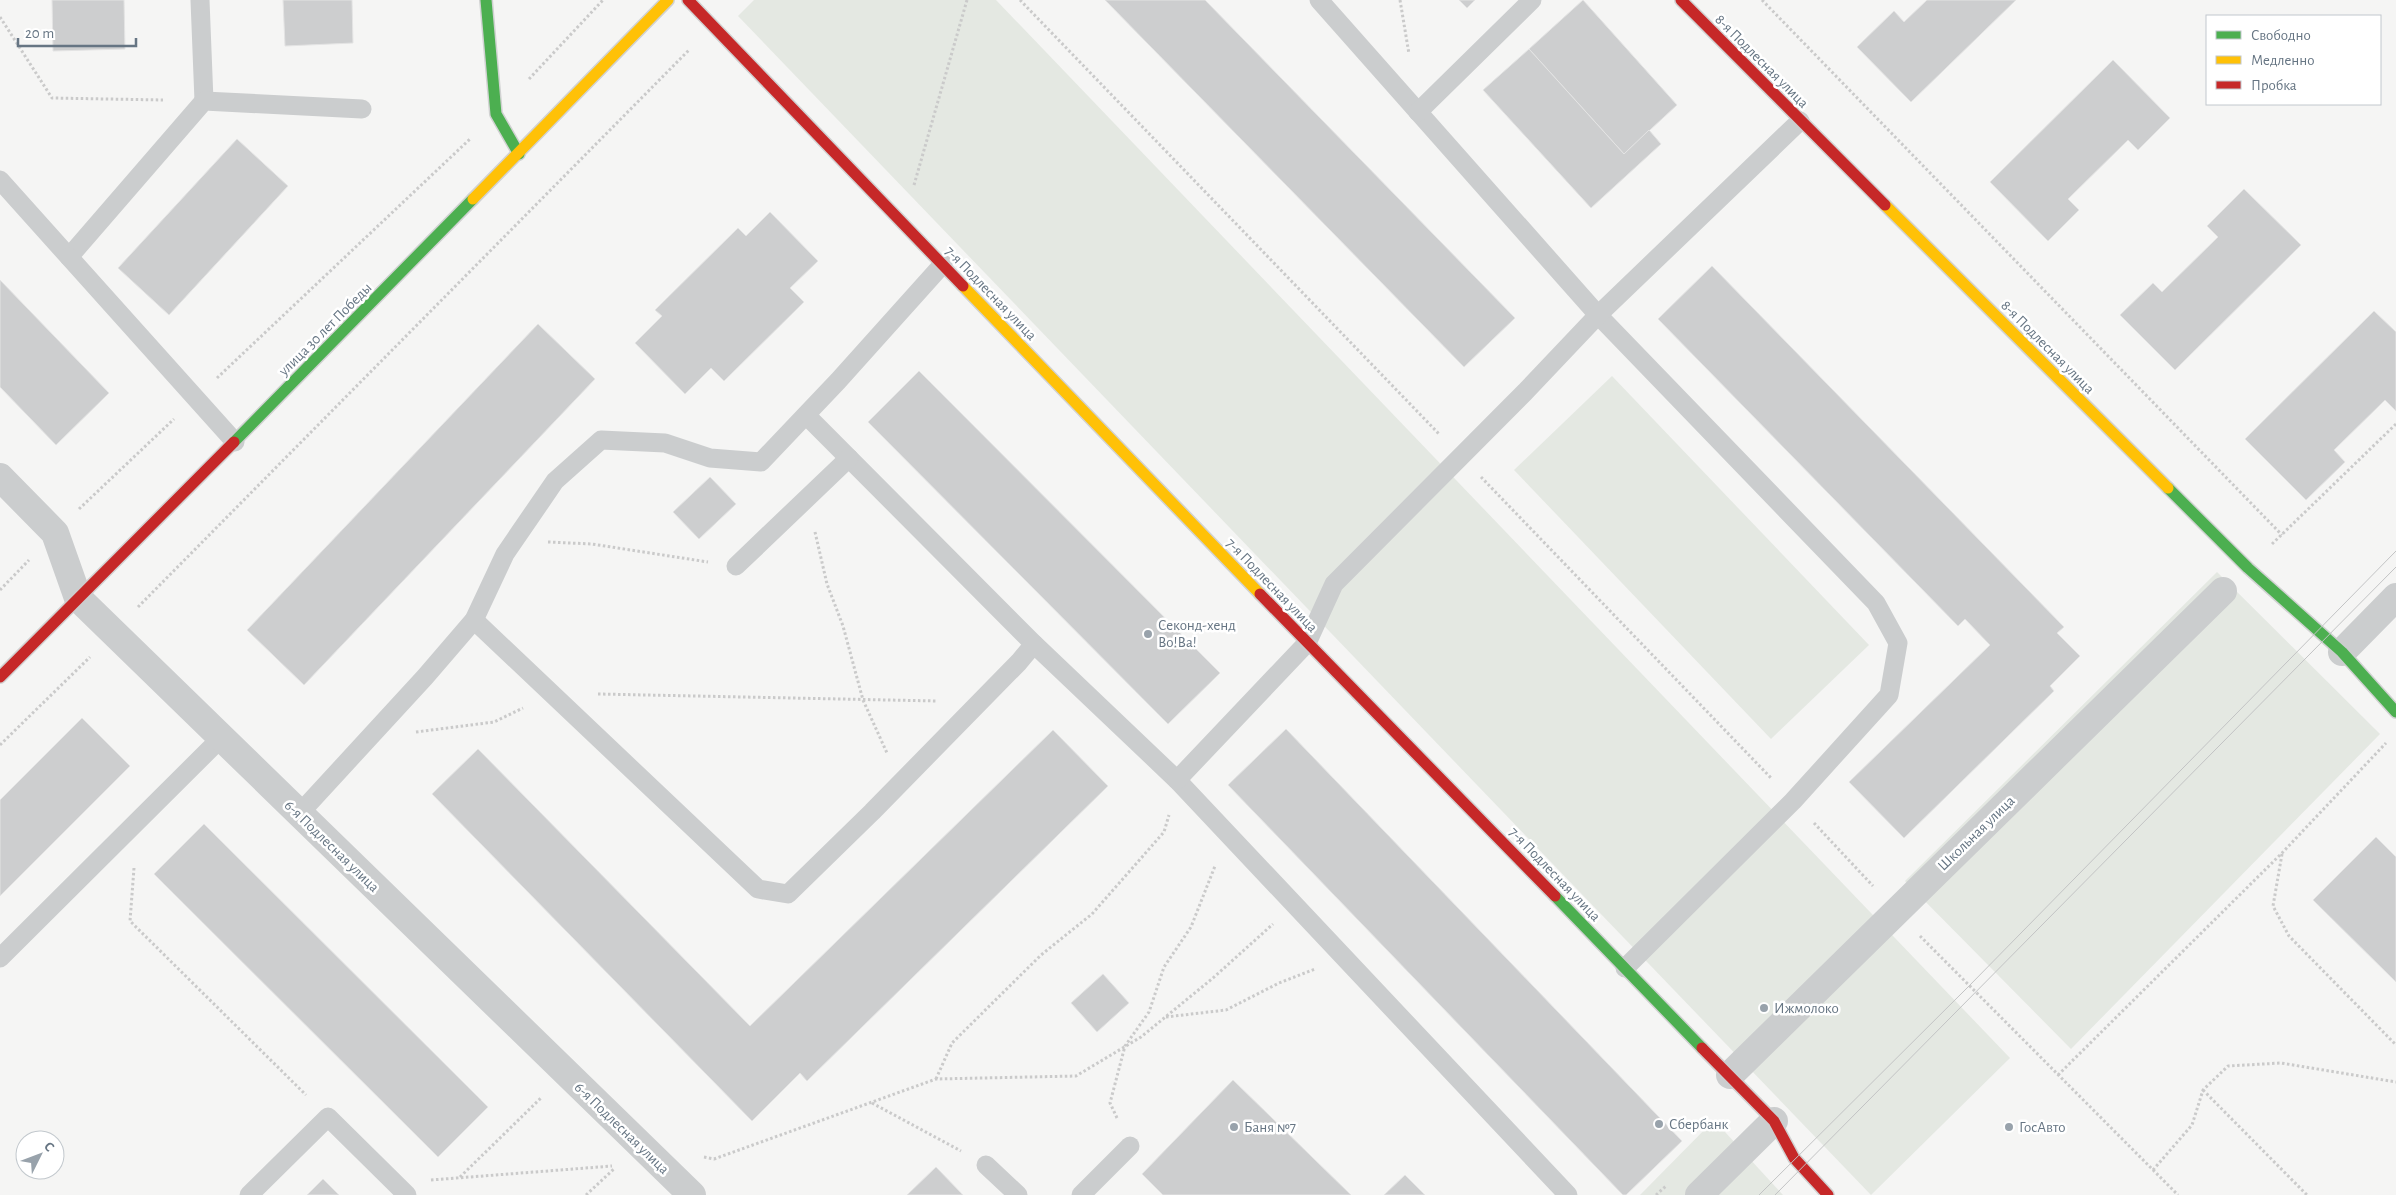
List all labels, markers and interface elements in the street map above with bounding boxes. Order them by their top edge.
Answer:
street label: 8-я Подлесная улица [1712,12,1811,111]
scale bar [18,15,135,47]
legend [2206,15,2381,105]
text: 20 m [25,26,54,41]
text: Свободно [2251,28,2311,43]
text: Медленно [2251,53,2315,68]
text: Пробка [2251,78,2297,93]
street label: 7-я Подлесная улица [942,243,1039,343]
street label: улица 30 лет Победы [275,280,375,379]
street label: 8-я Подлесная улица [1998,298,2097,397]
street label: 7-я Подлесная улица [1223,535,1320,635]
place label: Секонд-хенд Во!Ва! [1158,618,1236,650]
marker: Секонд-хенд Во!Ва! [1142,628,1154,640]
street label: Школьная улица [1935,793,2018,874]
street label: 6-я Подлесная улица [281,798,382,895]
street label: 7-я Подлесная улица [1506,824,1603,924]
place label: Ижмолоко [1774,1001,1839,1016]
marker: Ижмолоко [1758,1002,1770,1014]
street label: 6-я Подлесная улица [571,1080,672,1177]
place label: Сбербанк [1669,1117,1729,1132]
marker: Сбербанк [1653,1118,1665,1130]
place label: Баня №7 [1244,1120,1296,1135]
place label: ГосАвто [2019,1120,2065,1135]
marker: Баня №7 [1228,1121,1240,1133]
marker: ГосАвто [2003,1121,2015,1133]
north arrow [15,1130,65,1180]
text: С [41,1139,57,1155]

